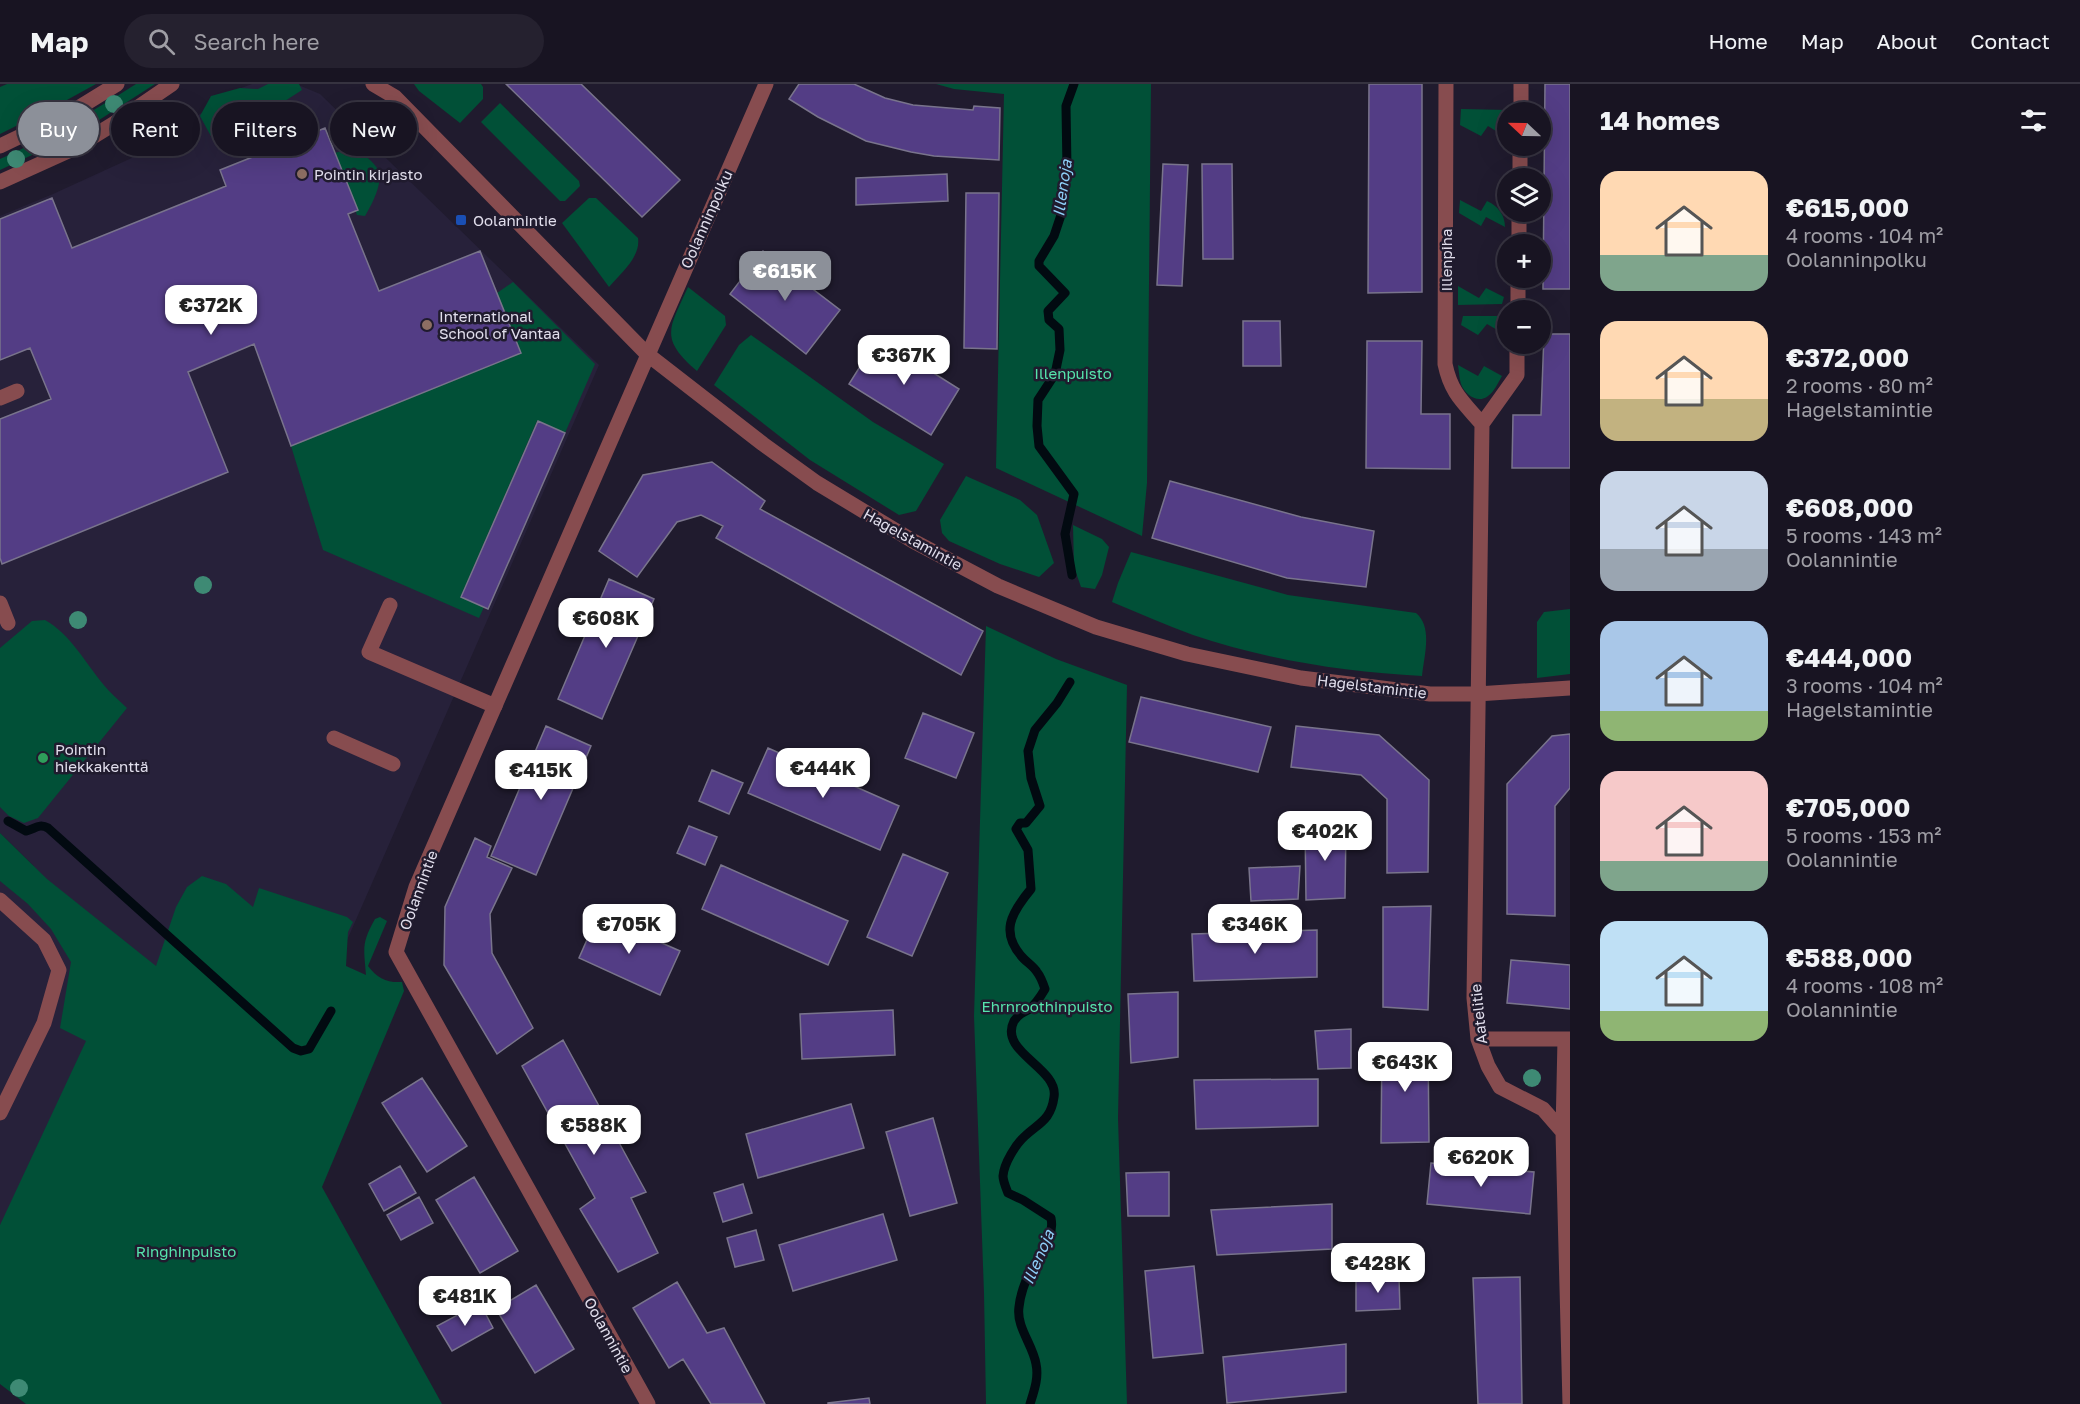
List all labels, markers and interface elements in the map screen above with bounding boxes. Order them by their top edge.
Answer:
search box [124,14,544,68]
text: Map [30,25,88,58]
icon: search [145,25,178,58]
text: Search here [193,28,319,55]
text: Home [1708,28,1768,54]
text: Map [1801,28,1844,54]
text: About [1877,28,1937,54]
text: Contact [1970,28,2050,54]
chip: Buy [18,102,99,156]
chip: Rent [111,102,200,156]
chip: Filters [212,102,318,156]
chip: New [330,102,417,156]
north arrow [1497,102,1551,156]
map controls [1497,102,1551,354]
icon: filters [2017,104,2050,137]
text: 14 homes [1600,105,1720,136]
water label: Illenoja [1048,157,1076,218]
place label: Pointin kirjasto [314,165,423,183]
marker: Pointin kirjasto [295,167,309,181]
street label: Oolanninpolku [676,167,736,271]
button: layers [1497,168,1551,222]
text: €615,000 [1786,192,1909,223]
icon: home [1648,195,1720,267]
place label: Oolannintie [473,211,557,229]
marker: Oolannintie [454,213,468,227]
text: 4 rooms · 104 m² [1786,223,1943,247]
street label: Illenpiha [1437,228,1455,292]
button: + [1497,234,1551,288]
text: Oolanninpolku [1786,247,1927,271]
pin: €615K [743,251,827,302]
text: €615K [753,258,817,282]
pin: €372K [169,285,253,336]
text: €372K [179,292,243,316]
button: − [1497,300,1551,354]
place label: International School of Vantaa [439,307,560,342]
marker: International School of Vantaa [420,318,434,332]
pin: €367K [862,335,946,386]
text: €367K [872,342,936,366]
text: €372,000 [1786,342,1909,373]
icon: home [1648,345,1720,417]
park label: Illenpuisto [1034,364,1112,382]
text: 2 rooms · 80 m² [1786,373,1933,397]
text: Hagelstamintie [1786,397,1933,421]
text: €608,000 [1786,492,1913,523]
icon: home [1648,495,1720,567]
street label: Hagelstamintie [860,504,966,574]
text: 5 rooms · 143 m² [1786,523,1942,547]
text: Oolannintie [1786,547,1898,571]
pin: €608K [564,598,648,649]
text: €608K [572,605,640,629]
text: €444,000 [1786,642,1912,673]
icon: home [1648,645,1720,717]
street label: Hagelstamintie [1316,670,1428,702]
text: 3 rooms · 104 m² [1786,673,1943,697]
text: Hagelstamintie [1786,697,1933,721]
place label: Pointin hiekkakenttä [55,740,149,775]
pin: €444K [781,748,865,799]
pin: €415K [499,750,583,801]
marker: Pointin hiekkakenttä [36,751,50,765]
text: €444K [790,755,856,779]
text: €415K [509,757,573,781]
text: €705,000 [1786,792,1910,823]
icon: home [1648,795,1720,867]
pin: €402K [1283,811,1367,862]
text: €402K [1292,818,1358,842]
text: 5 rooms · 153 m² [1786,823,1941,847]
street label: Oolannintie [395,847,441,932]
text: Oolannintie [1786,847,1898,871]
pin: €705K [587,904,671,955]
pin: €346K [1213,904,1297,955]
text: €705K [597,911,661,935]
text: €346K [1222,911,1288,935]
text: €588,000 [1786,942,1913,973]
icon: home [1648,945,1720,1017]
text: 4 rooms · 108 m² [1786,973,1943,997]
street label: Aatelitie [1466,983,1490,1045]
park label: Ehrnroothinpuisto [982,997,1112,1015]
text: Oolannintie [1786,997,1898,1021]
pin: €643K [1363,1042,1447,1093]
text: €643K [1372,1049,1438,1073]
pin: €588K [552,1105,636,1156]
text: €588K [561,1112,627,1136]
pin: €620K [1439,1137,1523,1188]
text: €620K [1448,1144,1514,1168]
water label: Illenoja [1018,1226,1059,1287]
park label: Ringhinpuisto [136,1242,236,1260]
pin: €428K [1336,1243,1420,1294]
text: €428K [1345,1250,1411,1274]
pin: €481K [423,1276,507,1327]
text: €481K [433,1283,497,1307]
street label: Oolannintie [581,1294,637,1376]

